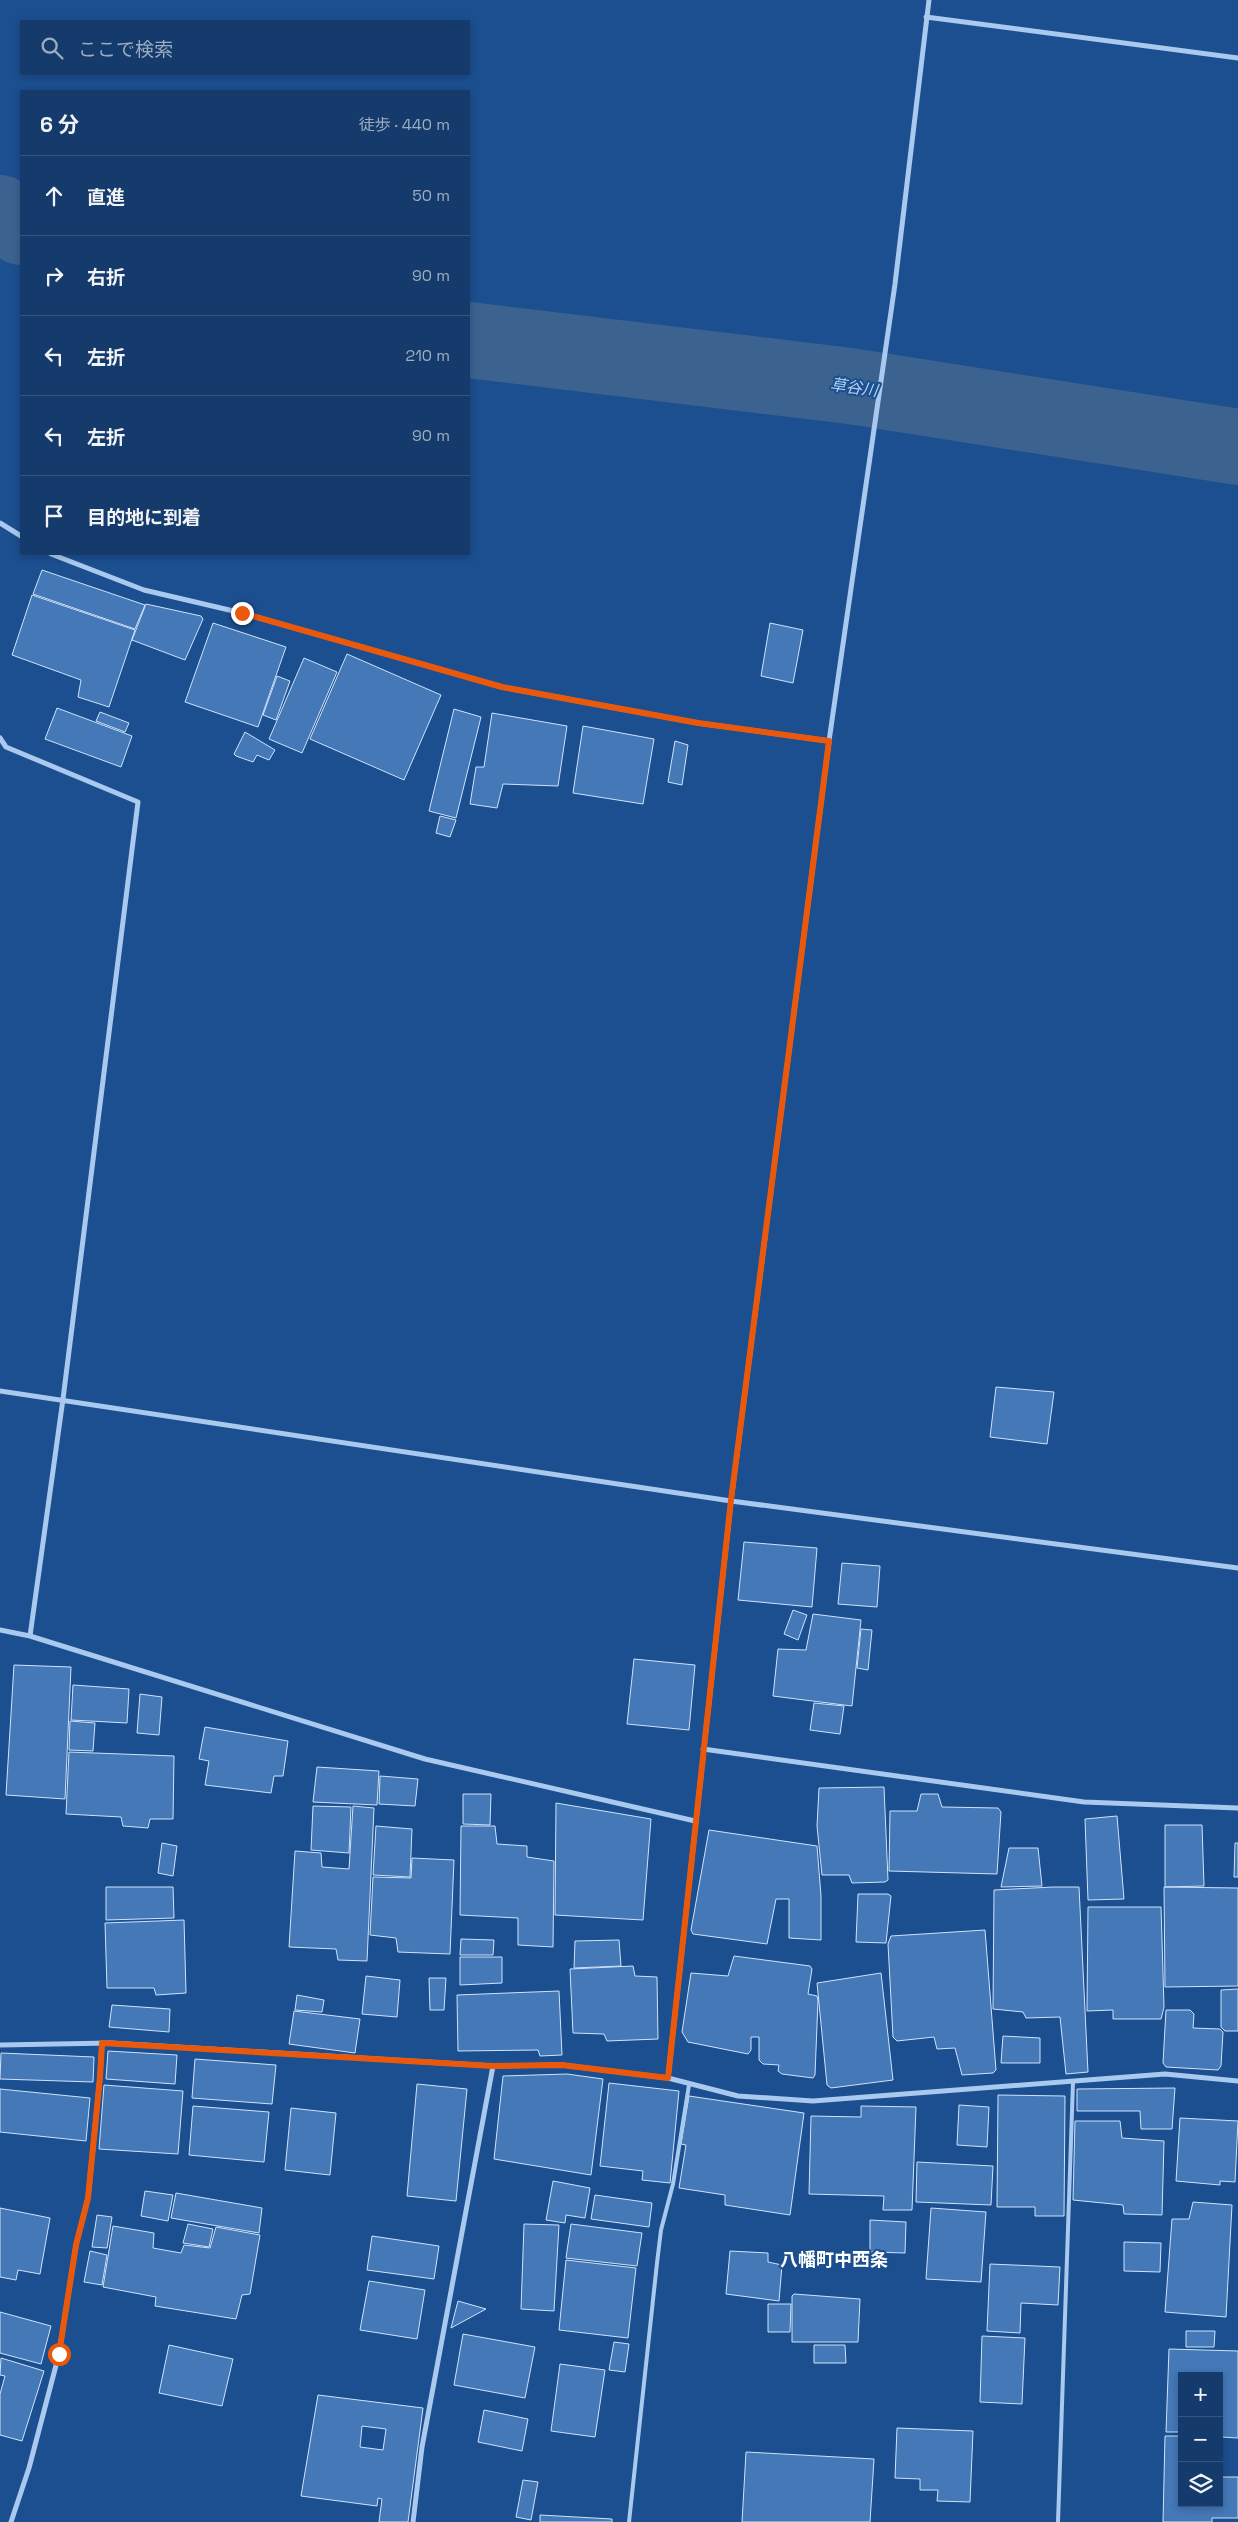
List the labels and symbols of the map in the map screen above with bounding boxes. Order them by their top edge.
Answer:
water label: 草谷川 [829,374,881,402]
route end [231,602,254,625]
district label: 八幡町中西条 [780,2248,888,2271]
route start [48,2343,71,2366]

